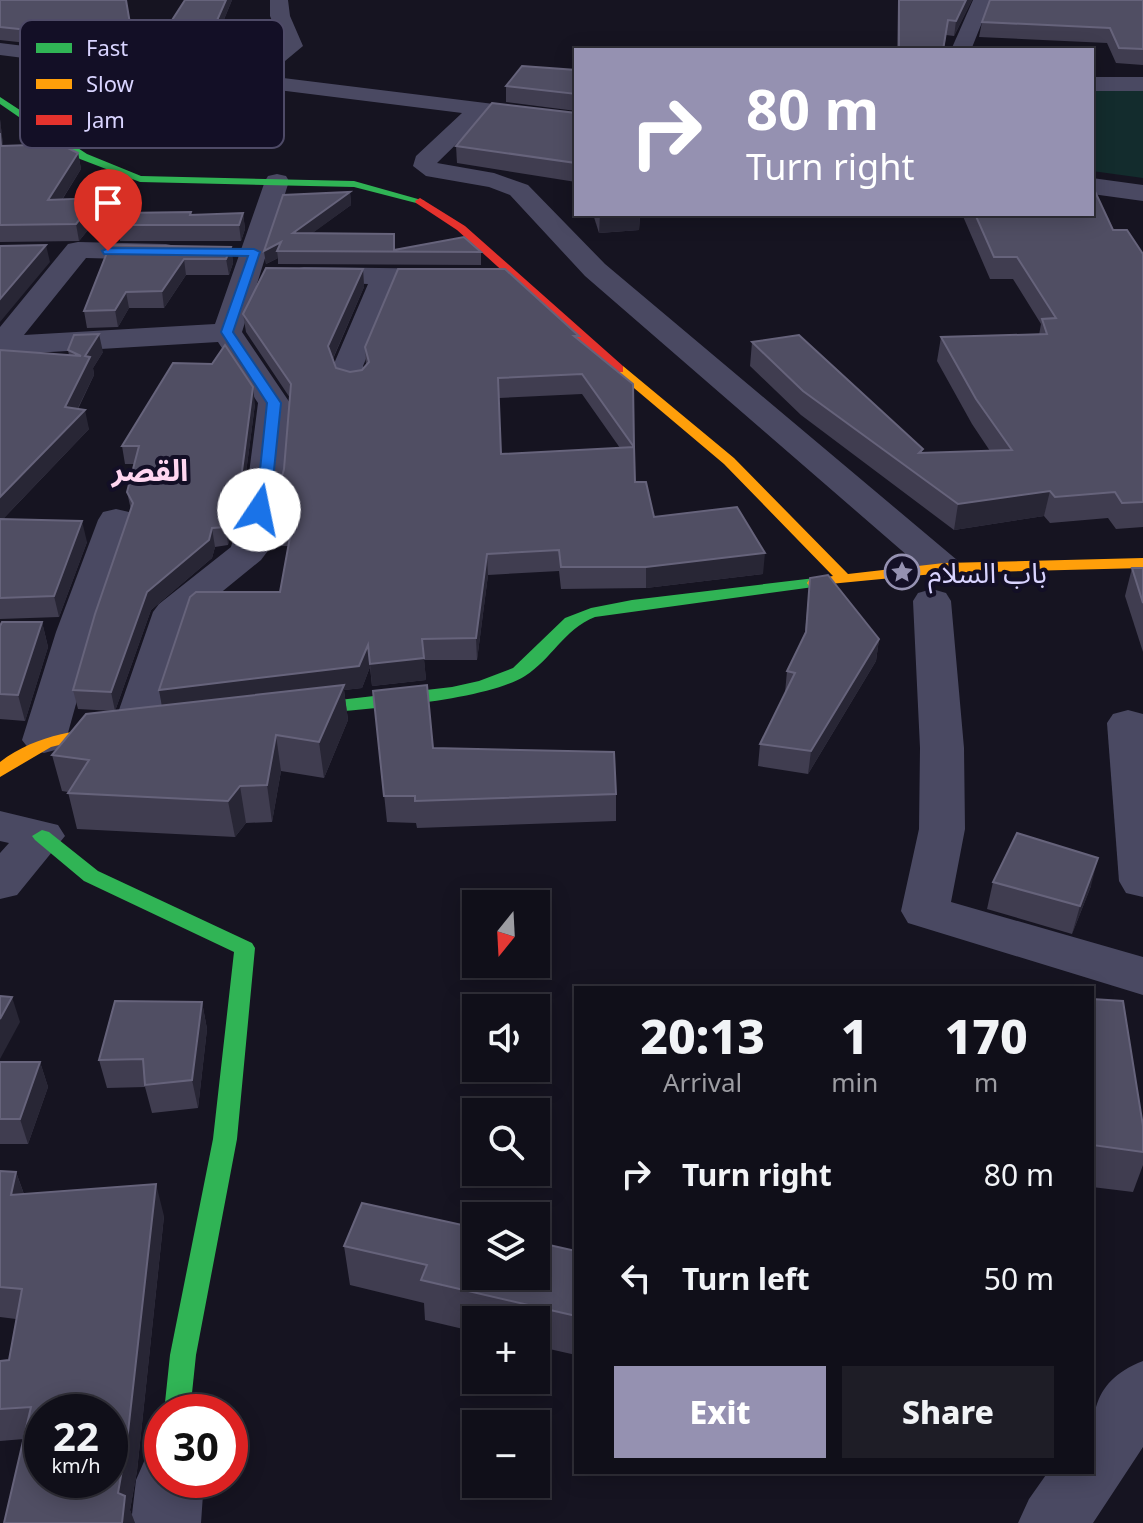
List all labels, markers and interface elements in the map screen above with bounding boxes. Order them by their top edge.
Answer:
legend [20,20,284,148]
text: Fast [86,32,128,62]
text: Slow [86,68,135,98]
text: 80 m [746,70,879,146]
icon: right [614,80,718,184]
text: Jam [84,104,125,134]
text: Turn right [746,142,914,191]
pin [74,169,142,251]
icon: arrive [86,181,130,225]
district label: القصر [110,449,188,490]
position arrow [217,468,301,552]
place icon: باب السلام [883,553,921,591]
place label: باب السلام [928,553,1047,594]
north arrow [462,890,550,978]
map controls [462,890,550,1498]
button: sound [462,994,550,1082]
text: 20:13 [640,1003,765,1068]
text: 1 [841,1003,869,1068]
text: 170 [945,1003,1028,1068]
text: Arrival [663,1064,742,1100]
text: min [831,1064,878,1100]
text: m [974,1064,998,1100]
button: search [462,1098,550,1186]
icon: right [614,1152,658,1196]
text: Turn right [682,1154,832,1195]
text: 80 m [984,1154,1054,1195]
button: layers [462,1202,550,1290]
icon: left [614,1256,658,1300]
text: Turn left [682,1258,810,1299]
text: 50 m [984,1258,1054,1299]
button: + [462,1306,550,1394]
button: Exit [614,1366,826,1458]
button: Share [842,1366,1054,1458]
speed limit sign: 30 [144,1394,248,1498]
text: 22 [53,1408,99,1463]
button: − [462,1410,550,1498]
text: km/h [51,1452,101,1479]

